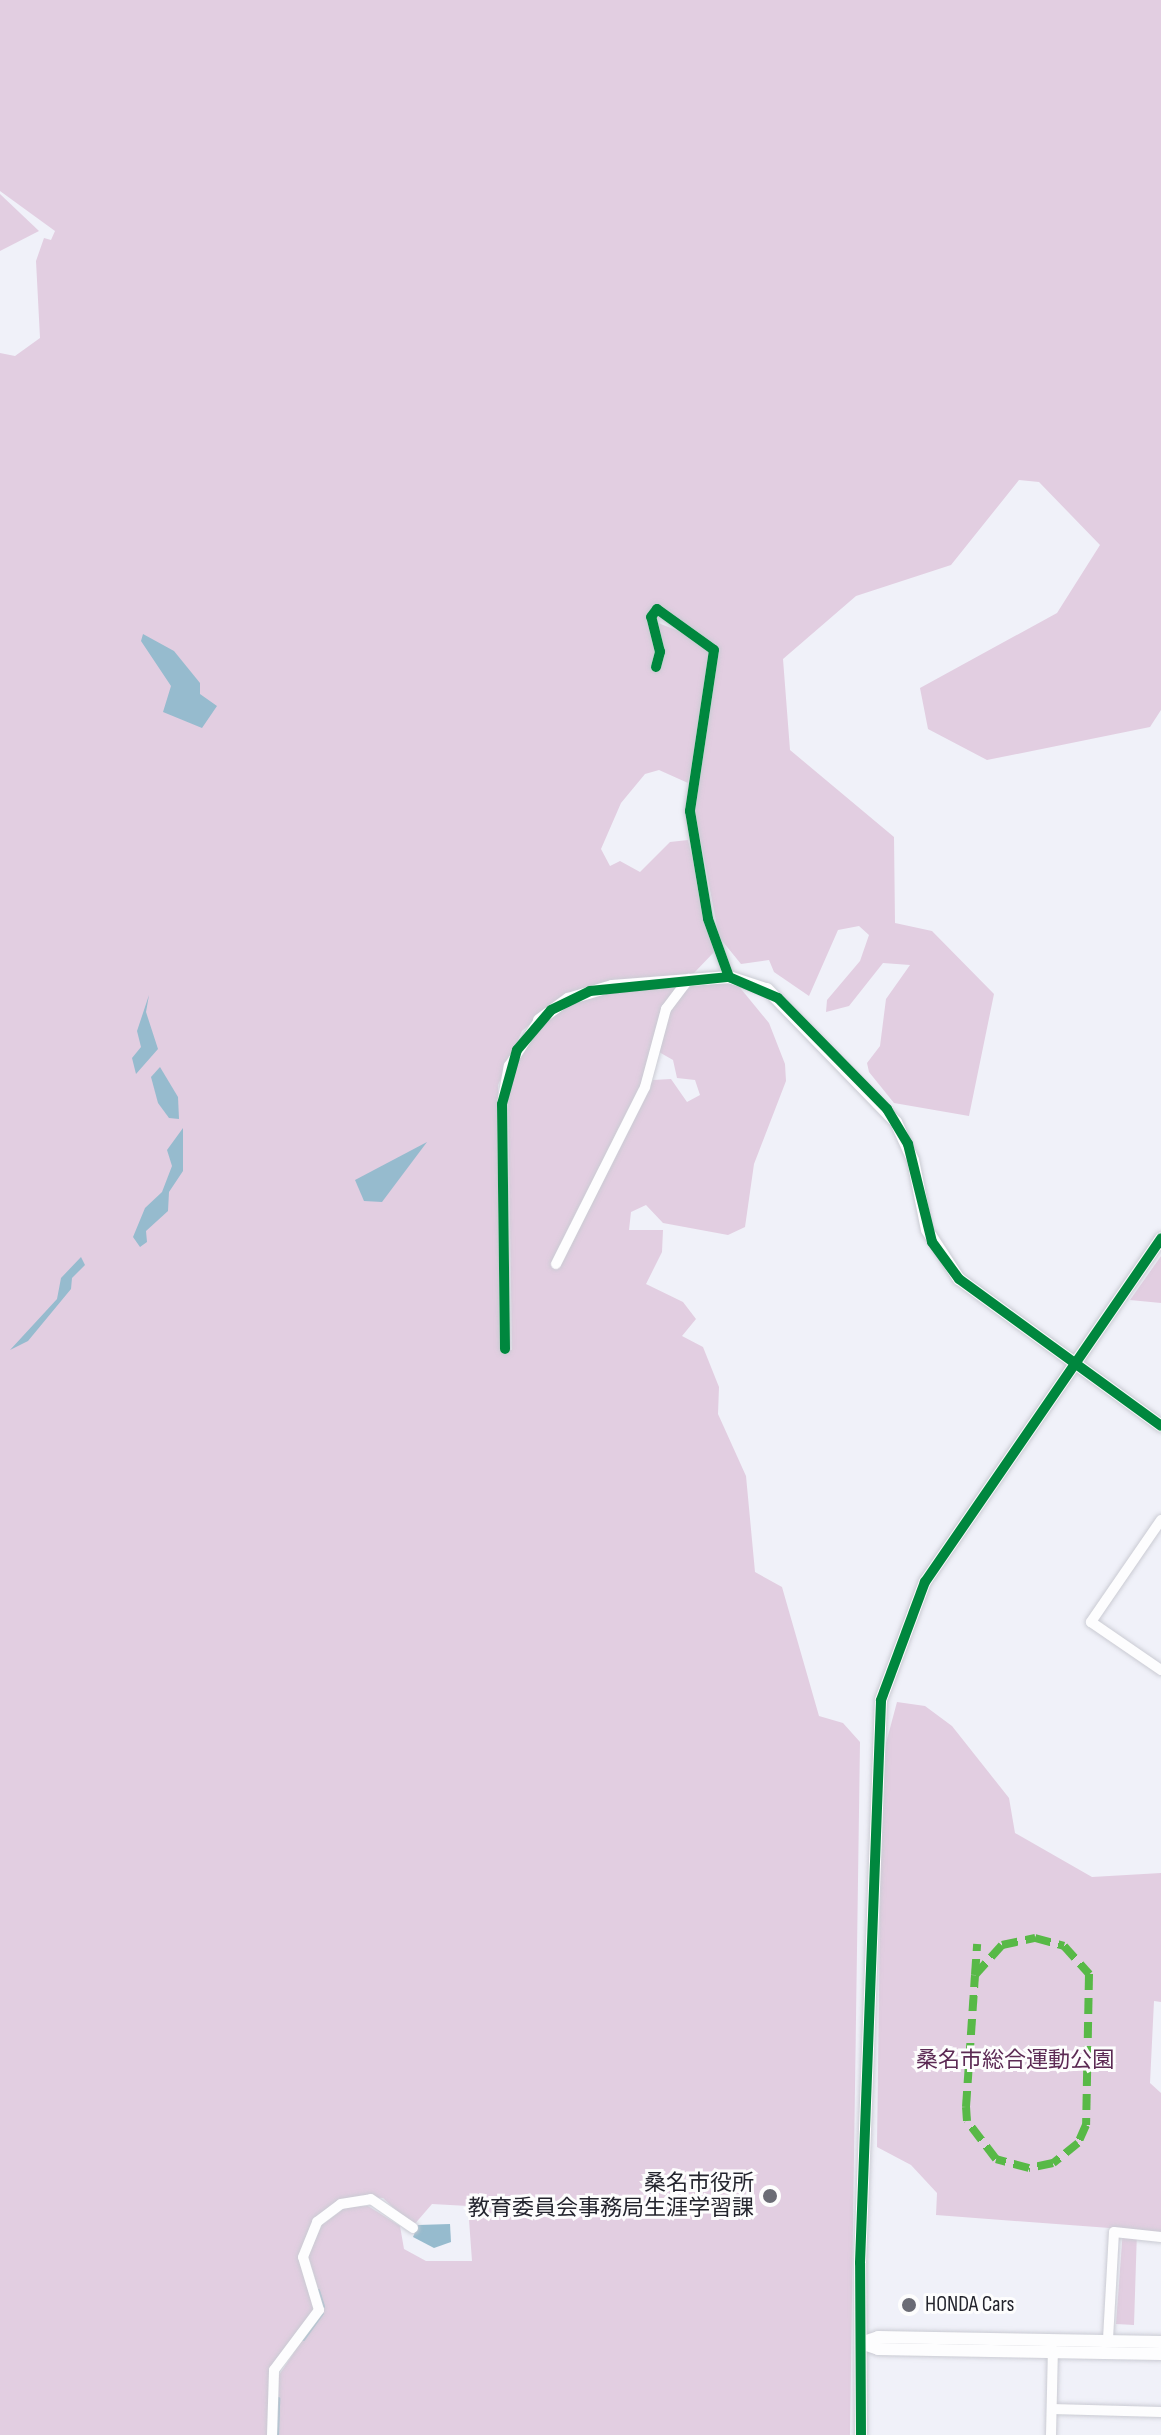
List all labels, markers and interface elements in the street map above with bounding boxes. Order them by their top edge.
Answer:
park label: 桑名市総合運動公園 [916,2048,1114,2074]
place label: 桑名市役所 教育委員会事務局生涯学習課 [468,2170,754,2222]
marker: 桑名市役所 教育委員会事務局生涯学習課 [761,2187,779,2205]
place label: HONDA Cars [925,2292,1014,2318]
marker: HONDA Cars [900,2296,918,2314]

